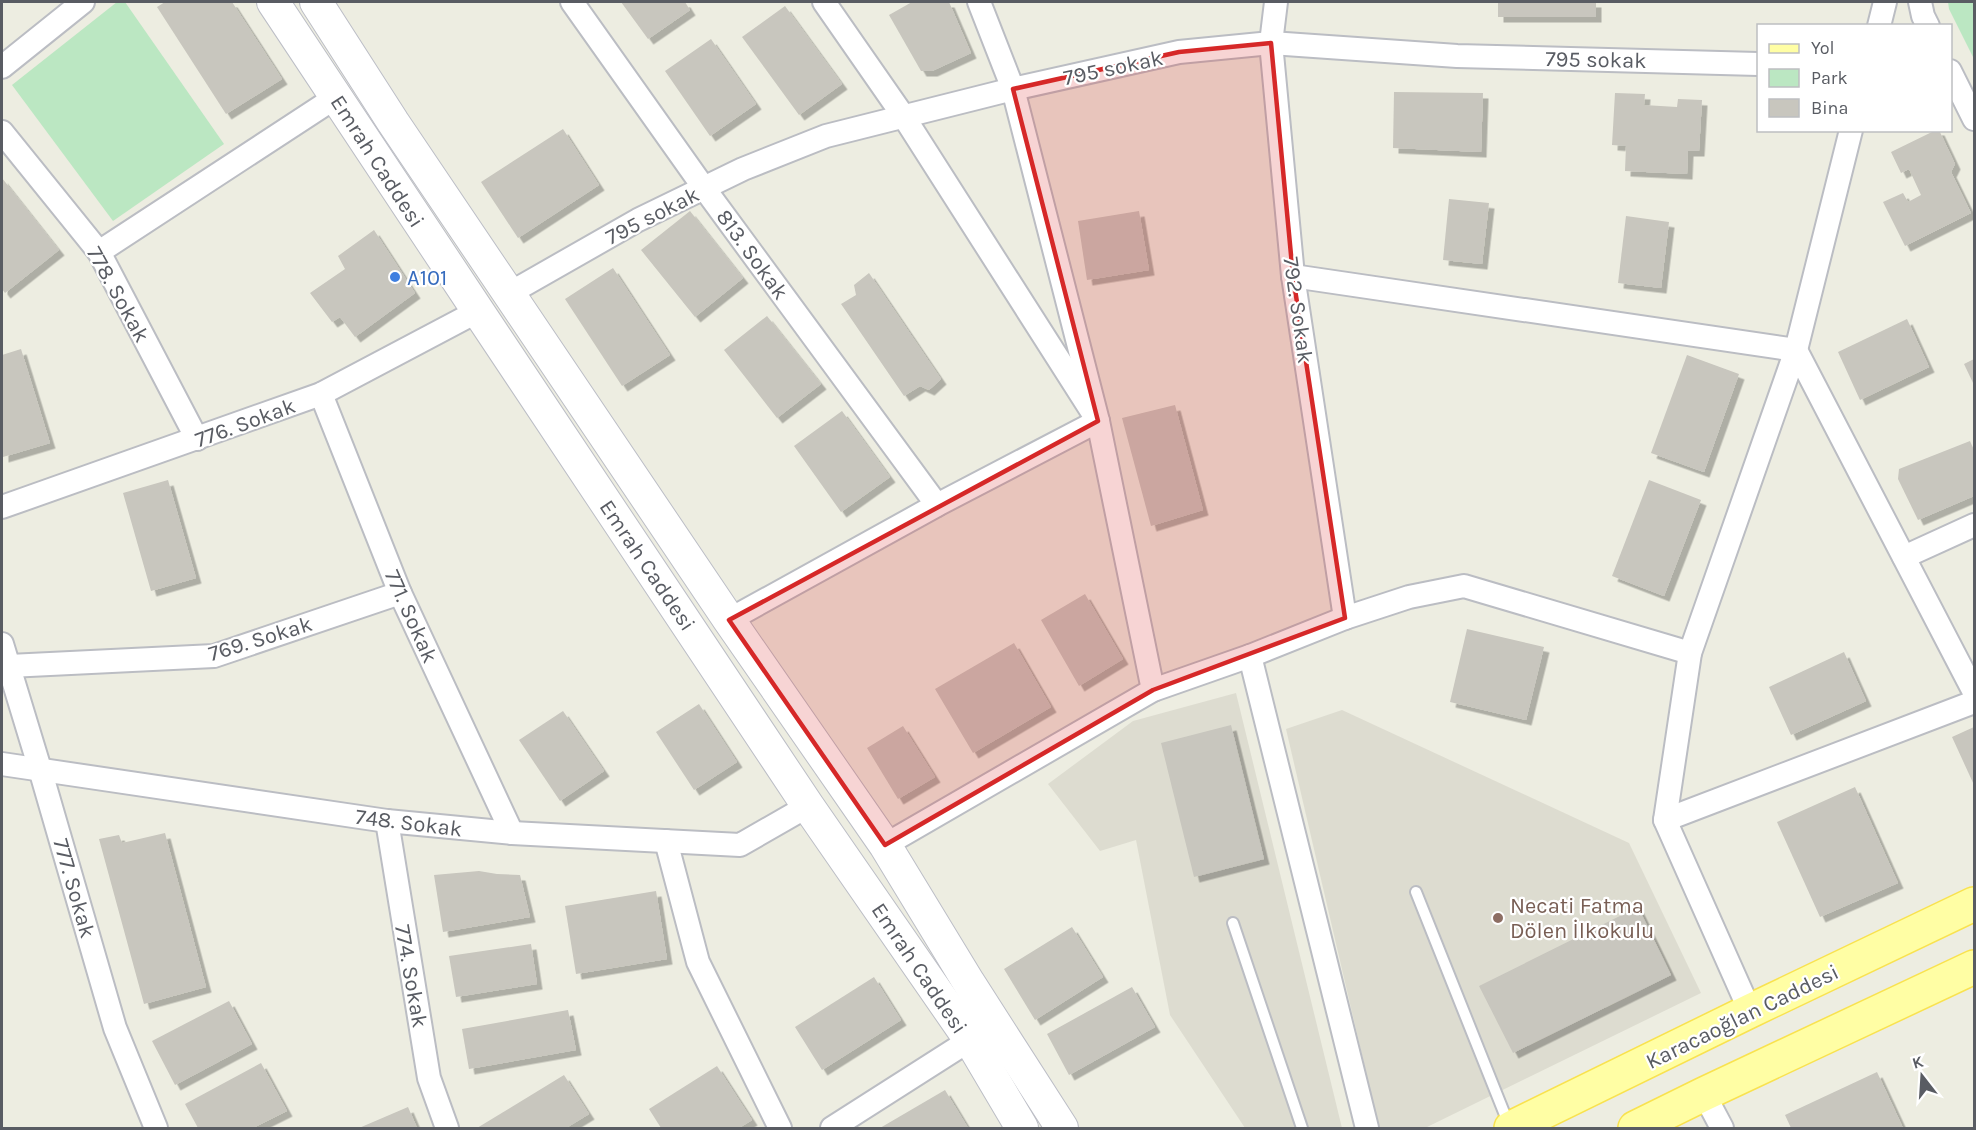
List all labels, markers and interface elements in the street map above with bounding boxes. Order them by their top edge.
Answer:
legend [1757,24,1952,132]
text: Yol [1811,37,1835,59]
street label: 795 sokak [1061,45,1165,91]
street label: 795 sokak [1545,46,1647,74]
text: Park [1811,67,1848,89]
street label: Emrah Caddesi [325,90,430,233]
text: Bina [1811,97,1848,119]
street label: 795 sokak [601,181,703,250]
street label: 813. Sokak [711,204,794,305]
street label: 778. Sokak [81,242,155,347]
street label: 792. Sokak [1278,255,1318,365]
place label: A101 [407,265,447,291]
marker: A101 [388,270,402,284]
street label: 776. Sokak [192,393,299,453]
street label: Emrah Caddesi [594,495,701,636]
street label: 771. Sokak [379,566,443,667]
street label: 769. Sokak [205,611,315,667]
street label: 748. Sokak [354,804,464,842]
street label: 777. Sokak [47,835,101,941]
place label: Necati Fatma Dölen İlkokulu [1510,893,1654,944]
street label: Emrah Caddesi [866,898,973,1039]
marker: Necati Fatma Dölen İlkokulu [1491,911,1505,925]
street label: 774. Sokak [389,923,433,1030]
street label: Karacaoğlan Caddesi [1642,959,1843,1075]
north arrow [1892,1046,1952,1106]
text: K [1910,1051,1926,1073]

